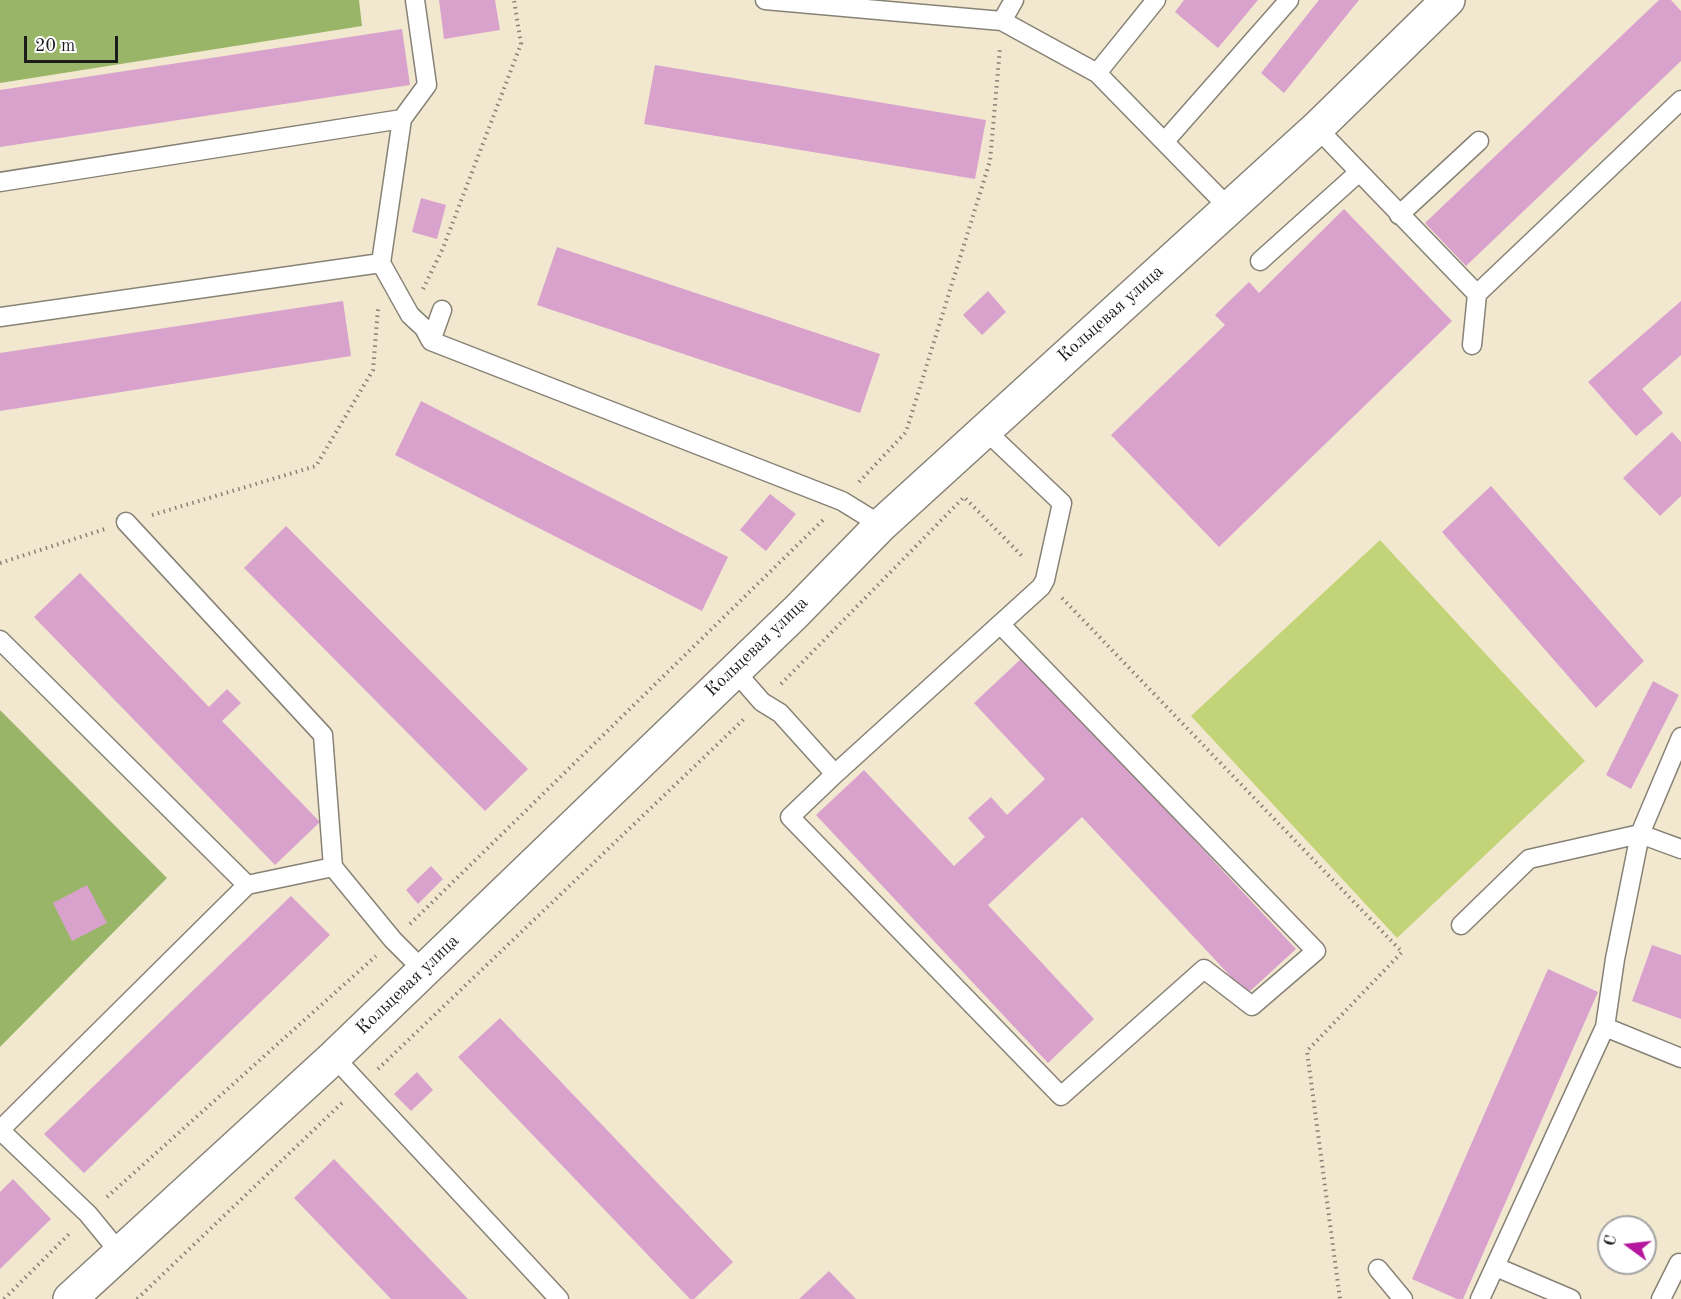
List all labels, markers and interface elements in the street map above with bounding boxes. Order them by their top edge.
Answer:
scale bar [27,24,122,62]
text: 20 m [35,37,75,55]
street label: Кольцевая улица [1054,261,1168,367]
street label: Кольцевая улица [701,592,813,702]
street label: Кольцевая улица [352,930,464,1040]
north arrow [1597,1215,1657,1275]
text: С [1602,1234,1621,1248]

